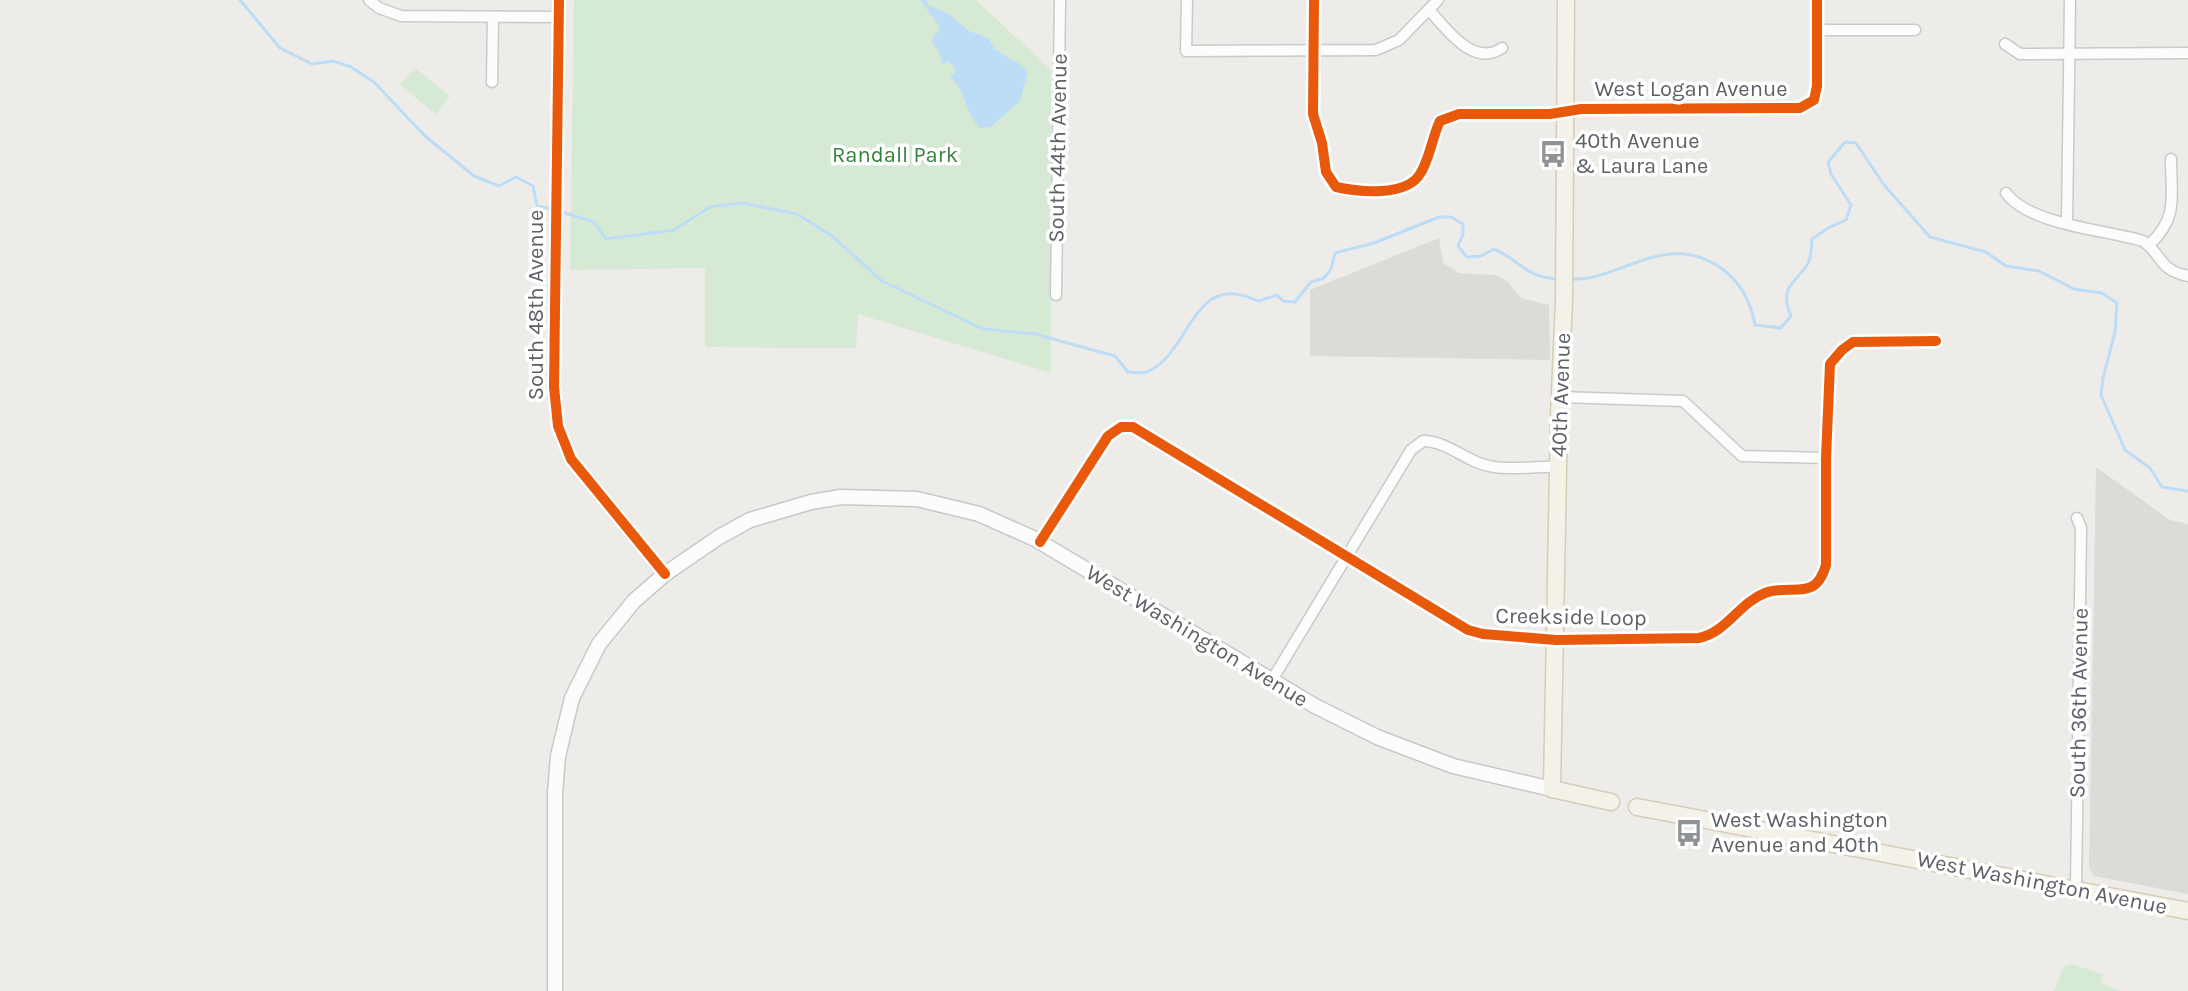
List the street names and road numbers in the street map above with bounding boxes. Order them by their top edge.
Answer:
street label: South 44th Avenue [1043,53,1073,243]
street label: West Logan Avenue [1594,76,1788,102]
street label: South 48th Avenue [523,210,549,400]
street label: 40th Avenue [1546,332,1576,458]
street label: West Washington Avenue [1081,559,1313,713]
street label: Creekside Loop [1495,603,1647,631]
street label: South 36th Avenue [2064,608,2094,798]
street label: West Washington Avenue [1915,846,2169,920]

